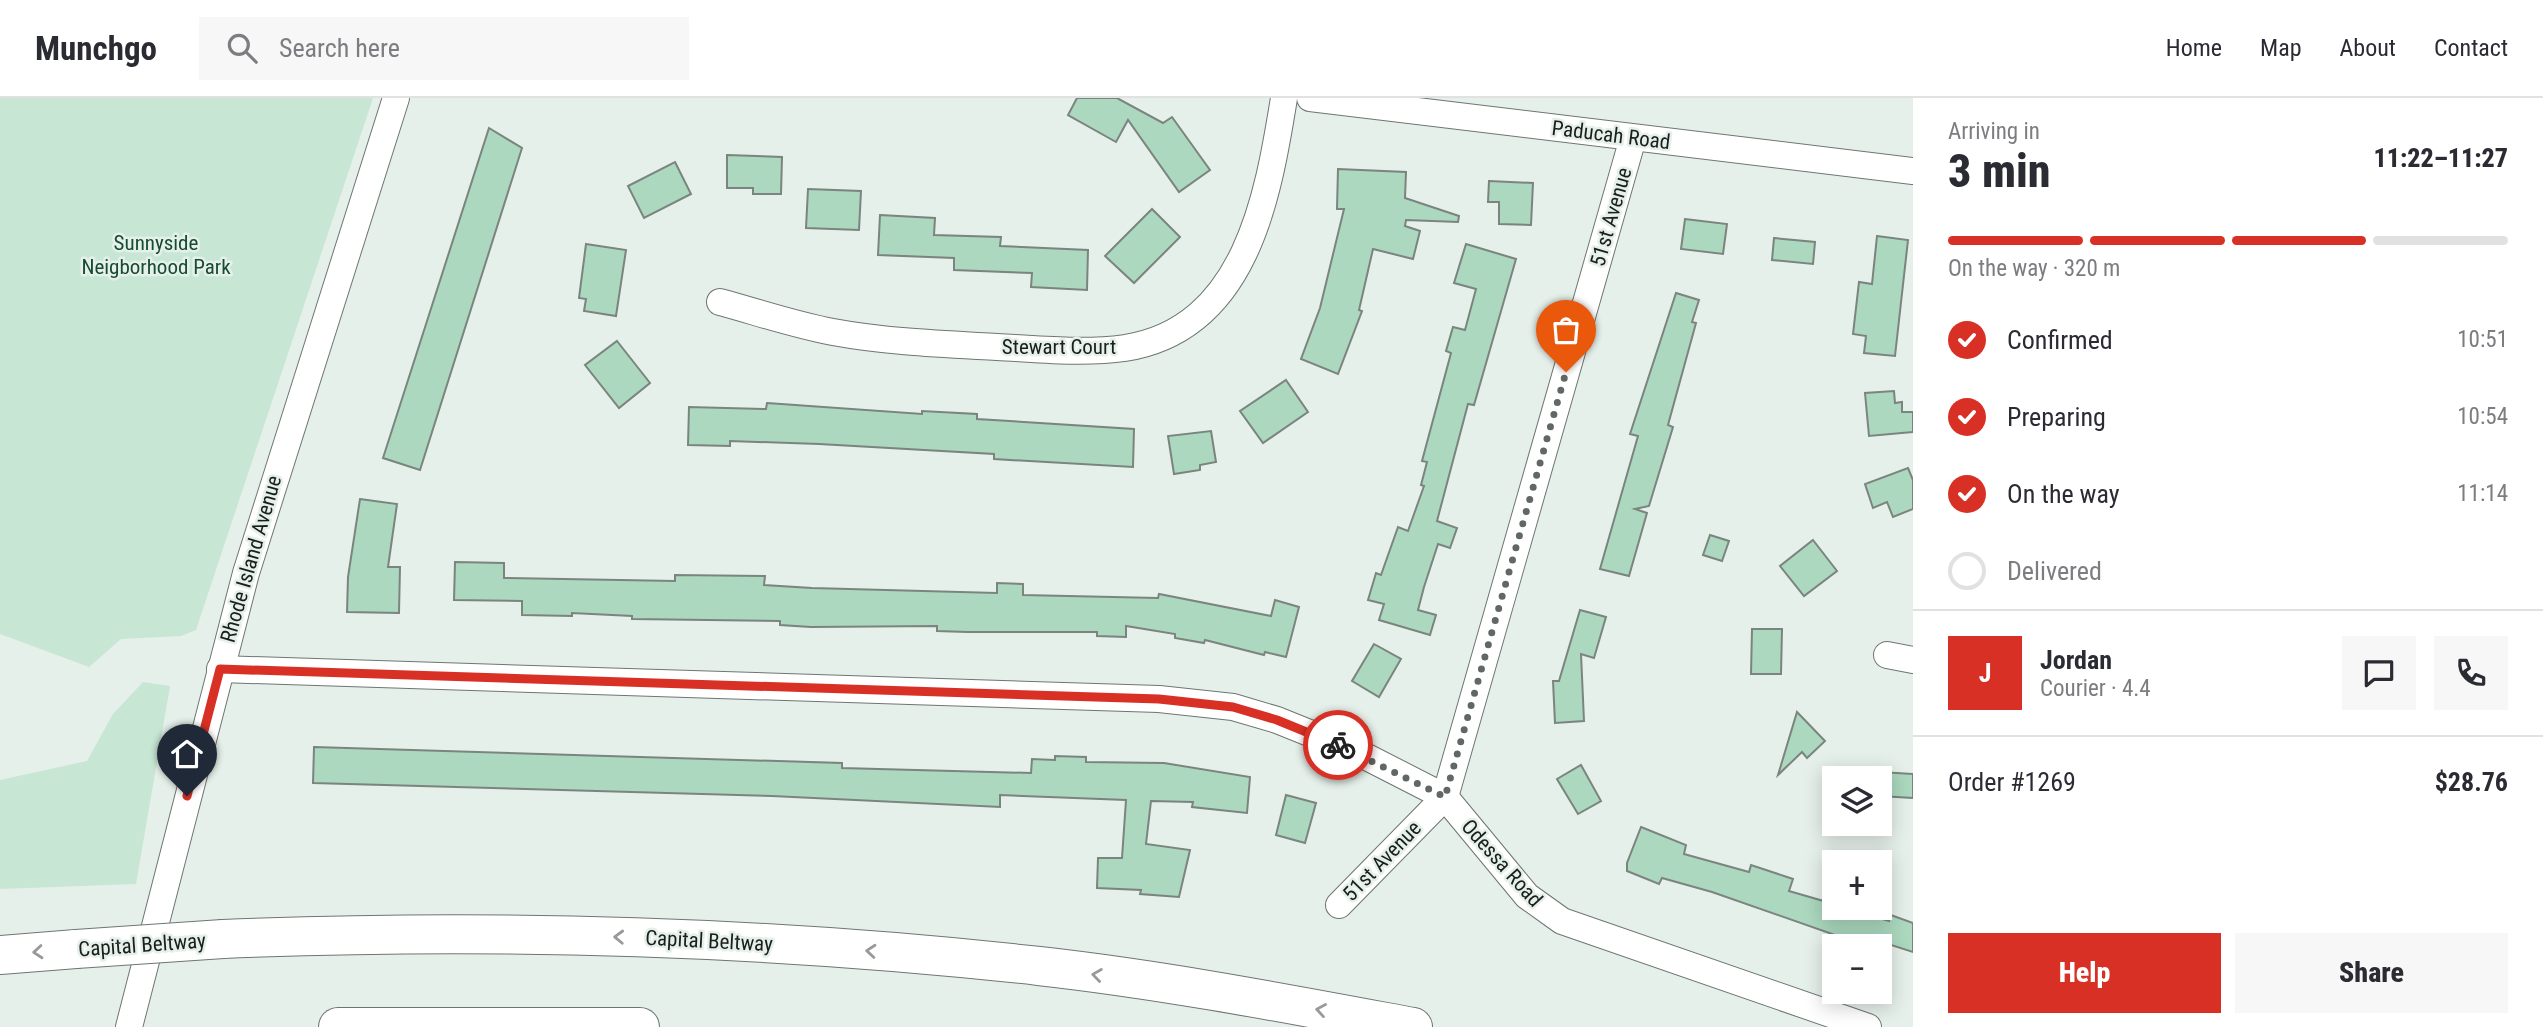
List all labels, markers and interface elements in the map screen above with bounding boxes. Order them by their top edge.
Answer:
search box [199,17,689,80]
text: Munchgo [35,29,157,68]
icon: search [223,29,261,67]
text: Search here [279,33,400,63]
text: Home [2166,34,2222,62]
text: Map [2260,34,2302,62]
text: About [2340,34,2396,62]
text: Contact [2434,34,2508,62]
street label: Paducah Road [1550,116,1672,154]
text: Arriving in [1948,118,2040,145]
text: 11:22–11:27 [2374,143,2508,173]
text: 3 min [1948,144,2051,198]
street label: 51st Avenue [1585,165,1637,269]
park label: Sunnyside Neigborhood Park [81,231,231,279]
text: On the way · 320 m [1948,255,2120,282]
pin [1536,300,1596,372]
icon: bag [1547,311,1585,349]
icon: check [1948,321,1986,359]
text: Confirmed [2007,325,2113,355]
text: 10:51 [2457,326,2508,353]
street label: Stewart Court [1002,335,1116,359]
icon: check [1948,398,1986,436]
text: Preparing [2007,402,2106,432]
text: 10:54 [2457,403,2508,430]
street label: Rhode Island Avenue [216,473,286,645]
icon: check [1948,475,1986,513]
text: On the way [2007,479,2120,509]
text: 11:14 [2457,480,2508,507]
text: Delivered [2007,556,2102,586]
button: chat [2342,636,2416,710]
button: phone [2434,636,2508,710]
text: Jordan [2040,645,2112,675]
text: J [1979,658,1991,688]
text: Courier · 4.4 [2040,675,2151,702]
courier [1303,710,1373,780]
pin [157,724,217,796]
icon: bike [1319,726,1357,764]
icon: home [168,735,206,773]
map controls [1822,766,1892,1004]
button: layers [1822,766,1892,836]
text: Order #1269 [1948,767,2076,797]
text: $28.76 [2435,767,2508,797]
street label: Odessa Road [1457,814,1547,912]
street label: 51st Avenue [1338,816,1426,906]
button: + [1822,850,1892,920]
street label: Capital Beltway [645,926,774,956]
street label: Capital Beltway [77,929,207,961]
one-way arrow [613,929,624,944]
button: Help [1948,933,2221,1013]
button: Share [2235,933,2508,1013]
button: − [1822,934,1892,1004]
one-way arrow [865,943,876,958]
one-way arrow [32,944,43,959]
one-way arrow [1091,967,1103,982]
one-way arrow [1316,1004,1328,1019]

